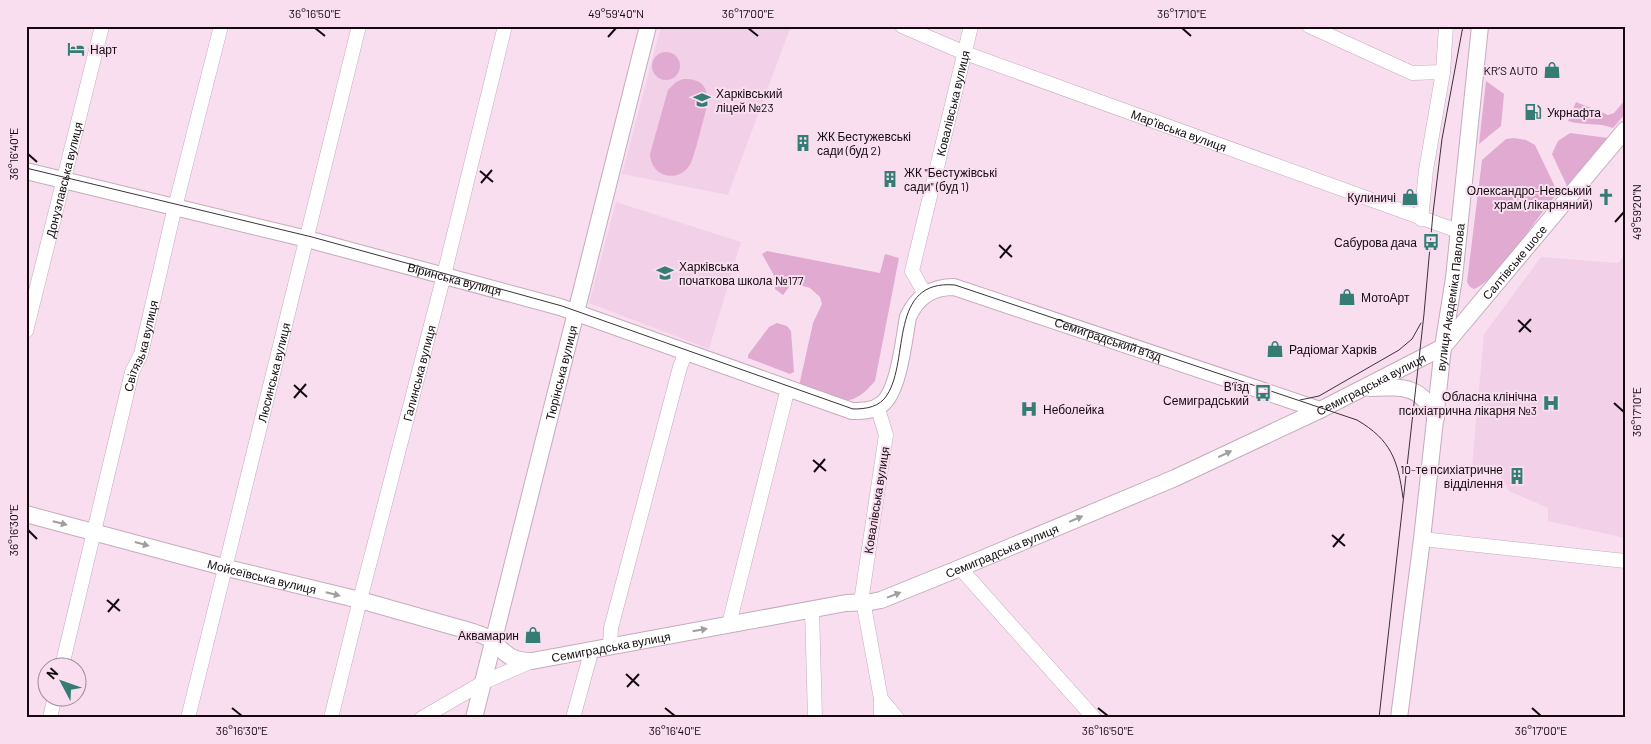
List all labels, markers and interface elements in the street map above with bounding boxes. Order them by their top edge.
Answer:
text: 36°16'50"E [289,6,341,20]
text: 49°59'40"N [588,6,644,20]
text: 36°17'00"E [722,6,774,20]
text: 36°17'10"E [1157,6,1207,20]
hotel icon: Нарт [66,39,86,59]
place label: Нарт [90,42,118,57]
street label: Ковалівська вулиця [933,49,972,158]
shop icon: KR’S AUTO [1542,60,1562,80]
place label: KR’S AUTO [1484,63,1538,77]
place label: Харківський ліцей №23 [716,86,782,115]
school or university icon: Харківський ліцей №23 [692,90,712,110]
fuel station icon: Укрнафта [1523,102,1543,122]
place label: Укрнафта [1547,105,1601,120]
street label: Мар'ївська вулиця [1129,107,1229,154]
street label: Донузлавська вулиця [43,120,85,239]
text: 36°16'40"E [6,128,20,180]
place label: ЖК Бестужевські сади (буд 2) [817,129,911,158]
building icon: ЖК Бестужевські сади (буд 2) [793,133,813,153]
place label: ЖК "Бестужівські сади" (буд 1) [904,165,997,194]
building icon: ЖК "Бестужівські сади" (буд 1) [880,169,900,189]
place label: Олександро-Невський храм (лікарняний) [1467,183,1593,212]
text: 49°59'20"N [1629,184,1643,240]
shop icon: Кулиничі [1400,187,1420,207]
church icon: Олександро-Невський храм (лікарняний) [1596,187,1616,207]
place label: Кулиничі [1347,190,1396,205]
street label: вулиця Академіка Павлова [1433,222,1467,372]
street label: Салтівське шосе [1479,222,1550,302]
bus stop icon: Сабурова дача [1421,232,1441,252]
place label: Сабурова дача [1334,235,1417,250]
street label: Віринська вулиця [406,259,503,298]
place label: Харківська початкова школа №177 [679,259,804,287]
school or university icon: Харківська початкова школа №177 [655,263,675,283]
shop icon: МотоАрт [1337,287,1357,307]
place label: МотоАрт [1361,290,1410,305]
street label: Світязька вулиця [121,299,160,393]
street label: Семиградський в’їзд [1053,314,1164,364]
street label: Люсинська вулиця [254,321,292,424]
street label: Галинська вулиця [400,323,438,423]
street label: Тюрінська вулиця [542,324,580,422]
shop icon: Радіомаг Харків [1265,339,1285,359]
place label: Радіомаг Харків [1289,342,1377,357]
street label: Семиградська вулиця [1314,350,1428,418]
place label: В'їзд Семиградський [1163,379,1249,408]
bus stop icon: В'їзд Семиградський [1253,383,1273,403]
text: 36°17'10"E [1629,387,1643,437]
place label: Обласна клінічна психіатрична лікарня №3 [1399,389,1537,418]
hospital icon: Обласна клінічна психіатрична лікарня №3 [1541,393,1561,413]
hospital icon: Неболейка [1019,399,1039,419]
place label: Неболейка [1043,402,1104,416]
street label: Ковалівська вулиця [861,445,892,555]
one-way arrow [1218,450,1232,458]
place label: 10-те психіатричне відділення [1400,462,1503,491]
building icon: 10-те психіатричне відділення [1507,466,1527,486]
text: 36°16'30"E [6,504,20,556]
one-way arrow [1069,515,1083,523]
one-way arrow [53,519,68,527]
street label: Семиградська вулиця [943,521,1060,580]
one-way arrow [134,541,149,549]
street label: Мойсеївська вулиця [206,556,318,596]
one-way arrow [325,590,340,598]
one-way arrow [887,591,902,599]
shop icon: Аквамарин [523,625,543,645]
one-way arrow [692,625,708,633]
place label: Аквамарин [458,628,519,643]
street label: Семиградська вулиця [550,629,671,664]
north arrow [38,656,88,706]
text: N [42,664,61,682]
text: 36°16'30"E [216,723,268,737]
text: 36°16'40"E [649,723,701,737]
text: 36°16'50"E [1082,723,1134,737]
text: 36°17'00"E [1515,723,1567,737]

